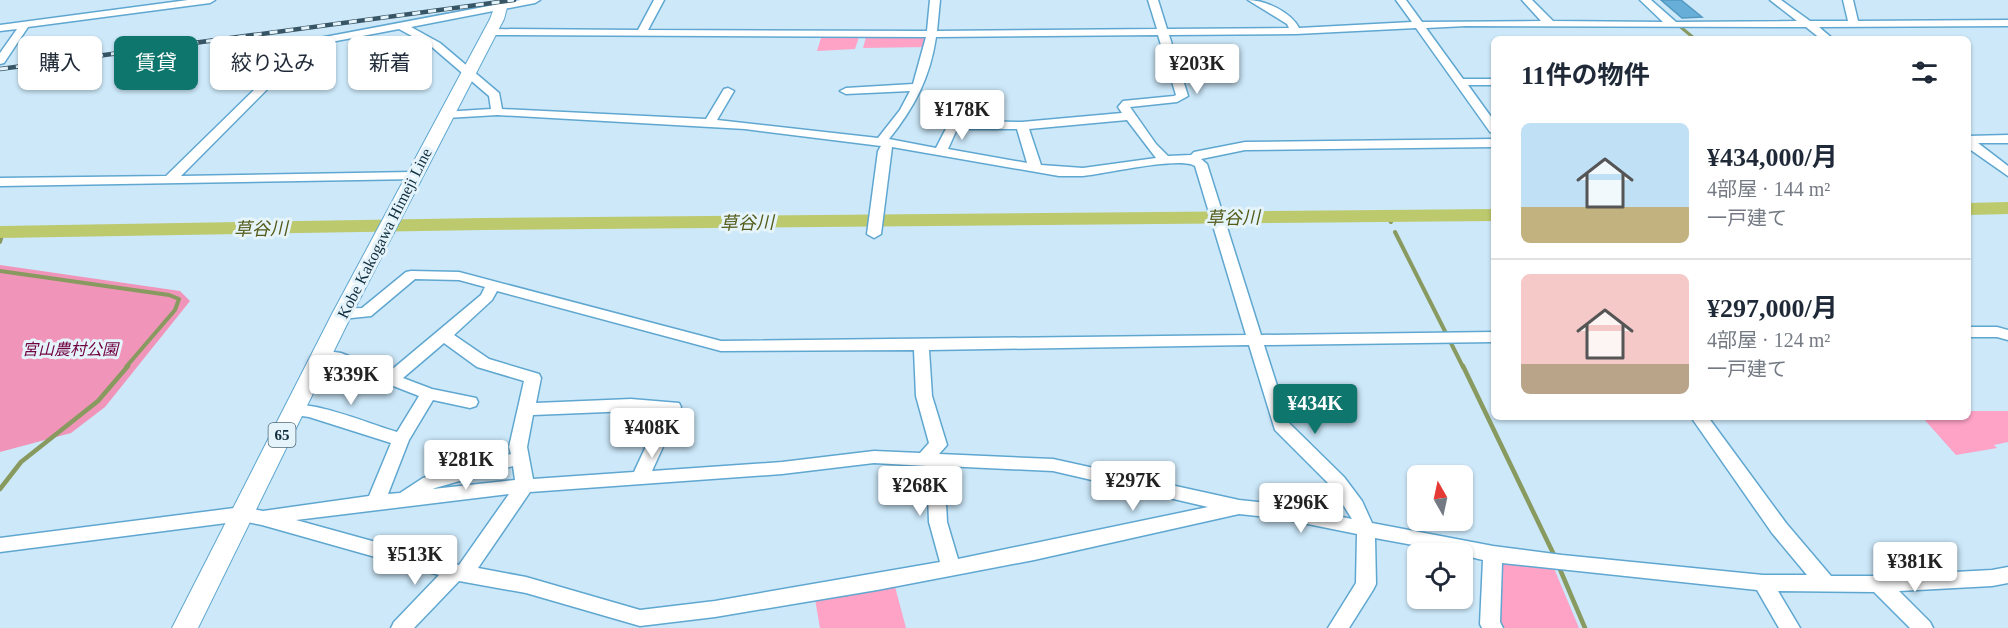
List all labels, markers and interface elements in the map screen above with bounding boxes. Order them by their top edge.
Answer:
chip: 購入 [18,36,102,90]
chip: 賃貸 [114,36,198,90]
chip: 絞り込み [210,36,336,90]
chip: 新着 [348,36,432,90]
pin: ¥203K [1155,44,1239,95]
text: ¥203K [1169,52,1225,74]
icon: filters [1908,56,1941,89]
text: 11件の物件 [1521,61,1650,90]
pin: ¥178K [920,90,1004,141]
text: ¥178K [934,98,990,120]
text: ¥434,000/月 [1707,143,1838,172]
street label: Kobe Kakogawa Himeji Line [334,145,436,322]
icon: home [1569,147,1641,219]
text: 4部屋 · 144 m² [1707,178,1830,200]
water label: 草谷川 [1206,207,1262,228]
text: 一戸建て [1707,207,1787,229]
water label: 草谷川 [720,212,776,233]
water label: 草谷川 [234,218,290,239]
text: ¥297,000/月 [1707,294,1838,323]
icon: home [1569,298,1641,370]
text: 4部屋 · 124 m² [1707,329,1830,351]
park label: 宮山農村公園 [22,341,120,358]
pin: ¥339K [309,355,393,406]
text: 一戸建て [1707,358,1787,380]
text: ¥339K [323,363,379,385]
pin: ¥434K [1273,384,1357,435]
text: ¥434K [1287,392,1343,414]
pin: ¥408K [610,408,694,459]
text: ¥408K [624,416,680,438]
road number: 65 [268,423,296,447]
pin: ¥281K [424,440,508,491]
text: ¥281K [438,448,494,470]
pin: ¥297K [1091,461,1175,512]
north arrow [1407,465,1473,531]
map controls [1407,465,1473,609]
pin: ¥268K [878,466,962,517]
text: ¥297K [1105,469,1161,491]
text: ¥268K [892,474,948,496]
pin: ¥296K [1259,483,1343,534]
text: ¥296K [1273,491,1329,513]
pin: ¥513K [373,535,457,586]
pin: ¥381K [1873,542,1957,593]
text: ¥513K [387,543,443,565]
button: locate [1407,543,1473,609]
text: ¥381K [1887,550,1943,572]

